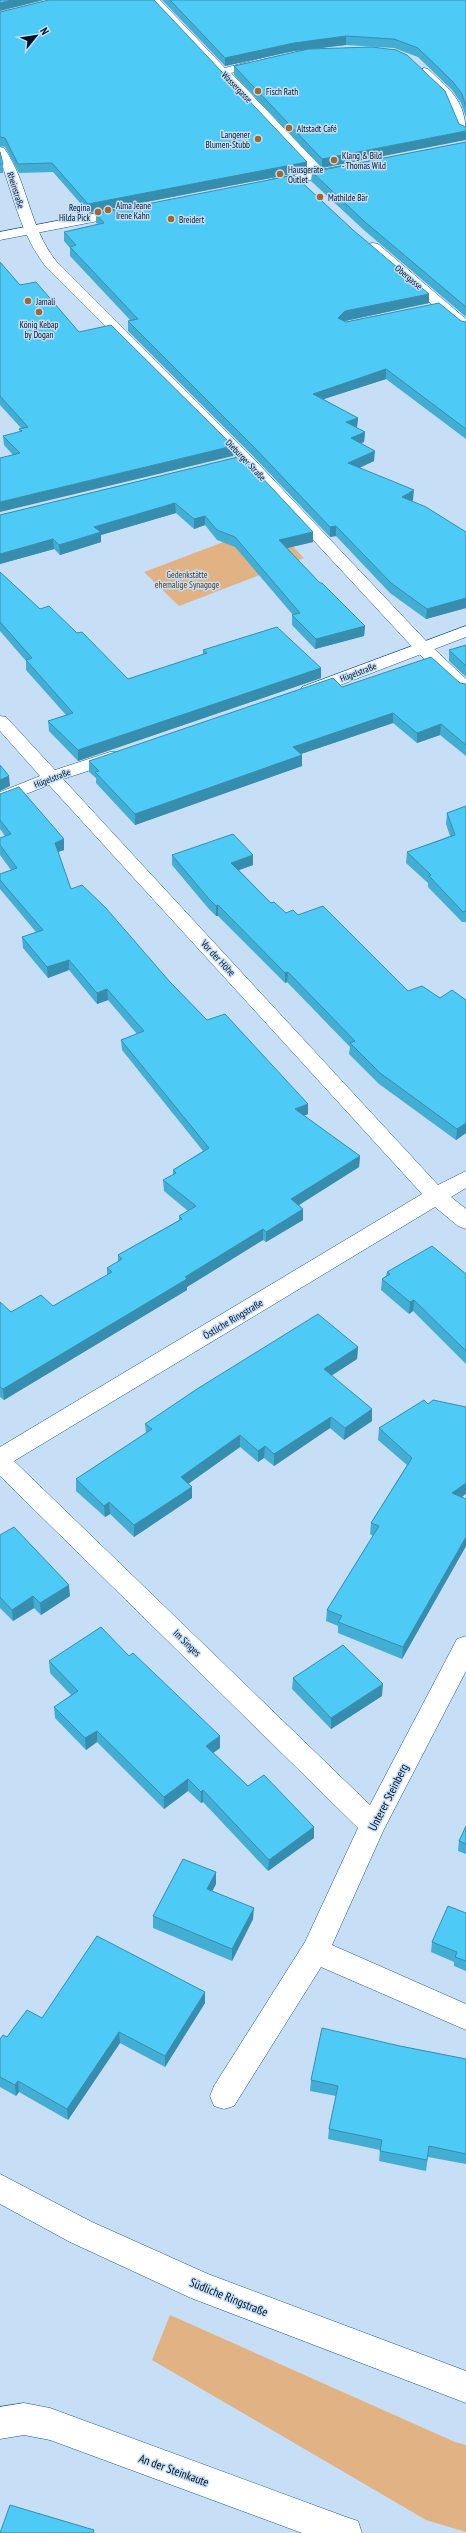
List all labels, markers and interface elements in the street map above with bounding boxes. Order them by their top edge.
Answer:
north arrow [16,16,56,56]
text: N [37,25,52,37]
street label: Wassergasse [220,69,255,105]
marker: Fisch Rath [253,86,263,96]
place label: Fisch Rath [266,86,298,97]
marker: Altstadt Café [284,123,294,133]
place label: Altstadt Café [297,123,337,134]
place label: Langener Blumen-Stubb [206,129,251,150]
marker: Langener Blumen-Stubb [253,134,263,144]
place label: Klang & Bild - Thomas Wild [342,150,386,171]
marker: Klang & Bild - Thomas Wild [329,155,339,165]
place label: Hausgeräte Outlet [288,164,323,185]
marker: Hausgeräte Outlet [275,169,285,179]
street label: Rheinstraße [5,170,27,210]
marker: Mathilde Bär [315,192,325,202]
place label: Mathilde Bär [328,192,368,203]
place label: Alma Jeane Irene Kahn [116,200,151,221]
place label: Regina Hilda Pick [59,202,90,223]
marker: Alma Jeane Irene Kahn [103,205,113,215]
marker: Regina Hilda Pick [93,207,103,217]
marker: Breidert [166,214,176,224]
place label: Breidert [179,214,205,225]
street label: Obergasse [393,262,425,292]
marker: Jamali [23,296,33,306]
place label: Jamali [35,296,55,307]
marker: König Kebap by Dogan [34,307,44,317]
place label: König Kebap by Dogan [20,319,59,340]
street label: Dieburger Straße [224,437,269,483]
park label: Gedenkstätte ehemalige Synagoge [155,569,220,590]
street label: Hügelstraße [338,660,378,684]
street label: Hügelstraße [32,766,72,790]
street label: Vor der Höhe [197,936,238,979]
street label: Östliche Ringstraße [201,1296,265,1342]
street label: Im Singes [170,1627,204,1660]
street label: Unterer Steinberg [365,1761,411,1833]
street label: Südliche Ringstraße [188,2274,270,2320]
street label: An der Steinkaute [137,2450,211,2490]

